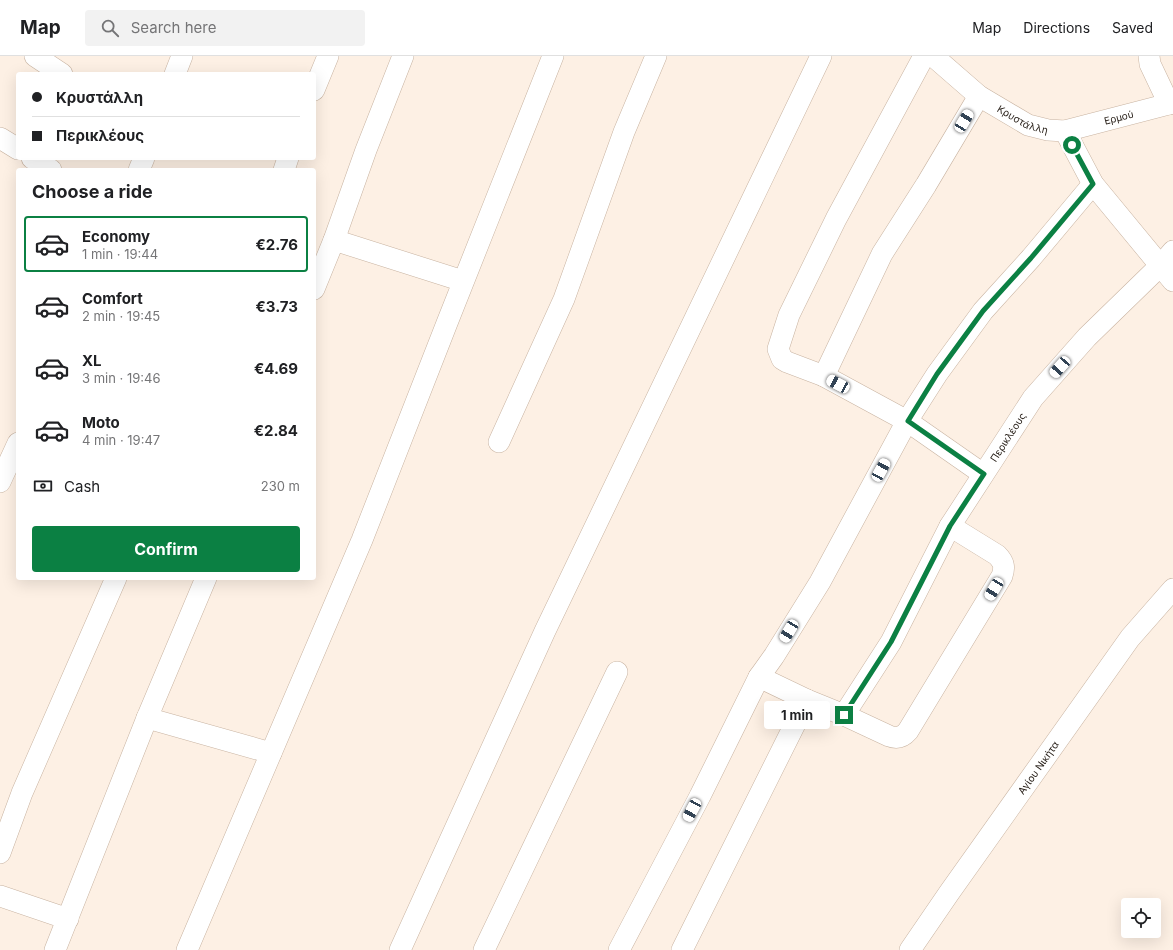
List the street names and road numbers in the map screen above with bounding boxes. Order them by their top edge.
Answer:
street label: Κρυστάλλη [995,102,1050,137]
street label: Ερμού [1103,108,1135,127]
street label: Περικλέους [987,410,1028,464]
street label: Αγίου Νικήτα [1015,738,1061,796]

